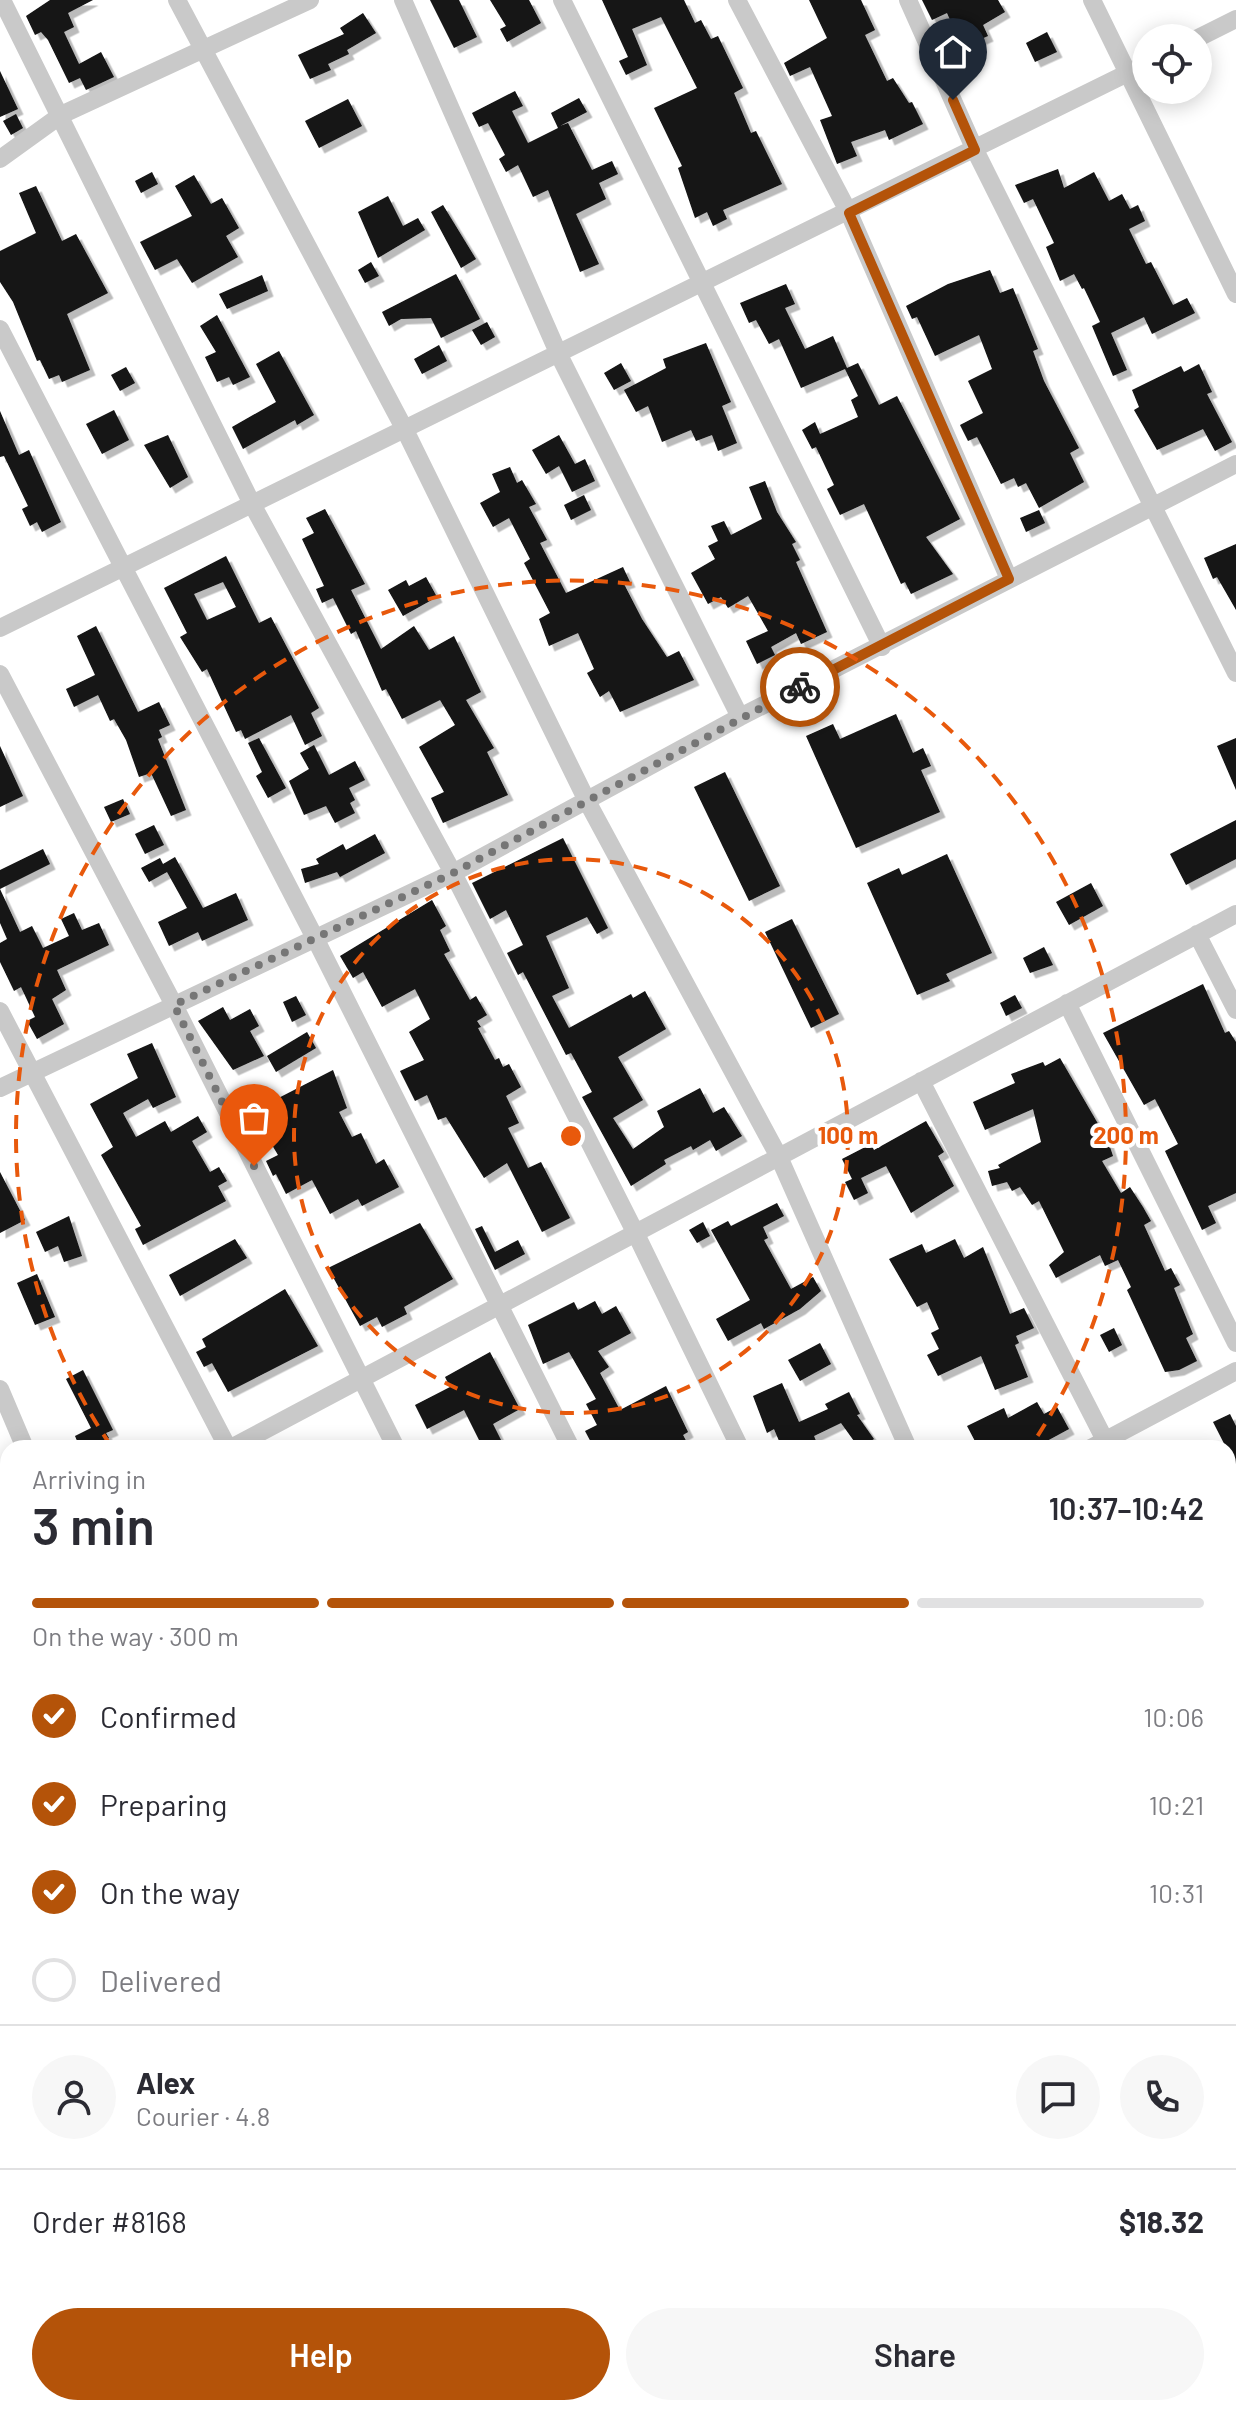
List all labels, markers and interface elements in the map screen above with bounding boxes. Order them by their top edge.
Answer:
pin [919,18,987,100]
map controls [1132,24,1212,104]
button: locate [1132,24,1212,104]
icon: home [931,30,975,74]
courier [760,647,840,727]
icon: bike [778,665,822,709]
pin [220,1084,288,1166]
icon: bag [232,1096,276,1140]
text: 100 m [818,1120,878,1149]
text: 200 m [1093,1120,1159,1149]
centre of rings [557,1122,585,1150]
text: Arriving in [32,1463,146,1494]
text: 10:37–10:42 [1049,1490,1204,1526]
text: 3 min [32,1493,155,1555]
text: On the way · 300 m [32,1620,239,1651]
icon: check [32,1694,76,1738]
text: Confirmed [100,1698,237,1734]
text: 10:06 [1143,1701,1204,1732]
icon: check [32,1782,76,1826]
text: Preparing [100,1786,227,1822]
text: 10:21 [1149,1789,1204,1820]
icon: check [32,1870,76,1914]
text: On the way [100,1874,240,1910]
text: 10:31 [1149,1877,1204,1908]
text: Delivered [100,1962,222,1998]
button: person [32,2055,116,2139]
button: chat [1016,2055,1100,2139]
button: phone [1120,2055,1204,2139]
text: Alex [136,2064,195,2100]
text: Courier · 4.8 [136,2100,270,2131]
text: Order #8168 [32,2203,187,2239]
text: $18.32 [1119,2203,1204,2239]
button: Help [32,2308,610,2400]
button: Share [626,2308,1204,2400]

